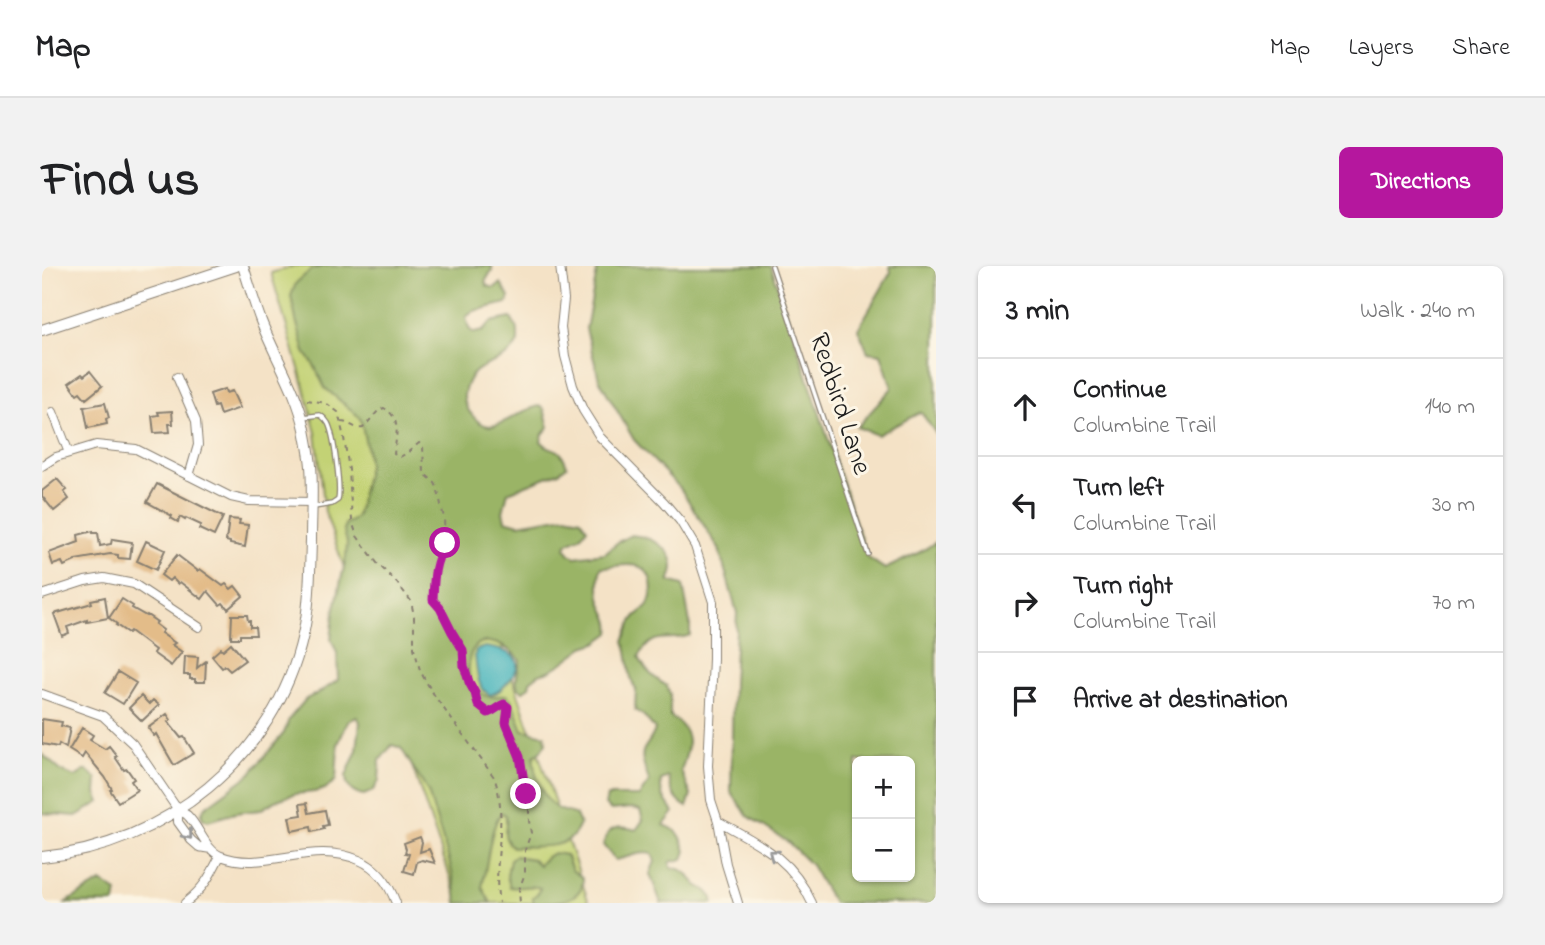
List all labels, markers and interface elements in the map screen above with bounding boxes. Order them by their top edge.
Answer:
text: Map [35,24,91,72]
text: Map [1270,31,1310,66]
text: Layers [1348,31,1414,66]
text: Share [1452,31,1510,66]
text: Find us [42,146,199,218]
button: Directions [1339,147,1503,218]
text: 3 min [1006,290,1069,334]
text: Walk · 240 m [1360,295,1475,328]
street label: Redbird Lane [797,328,881,481]
text: Continue [1073,372,1166,410]
icon: ahead [1006,388,1044,426]
text: 140 m [1425,391,1475,424]
text: Columbine Trail [1073,410,1216,443]
text: Turn left [1073,470,1164,508]
icon: left [1006,486,1044,524]
text: 30 m [1432,489,1475,522]
text: Columbine Trail [1073,508,1216,541]
route start [429,527,460,558]
text: Turn right [1073,568,1173,606]
icon: right [1006,584,1044,622]
text: 70 m [1432,587,1475,620]
text: Columbine Trail [1073,606,1216,639]
icon: arrive [1006,682,1044,720]
text: Arrive at destination [1073,682,1288,720]
map controls [852,756,915,882]
button: + [852,756,915,819]
route end [510,778,541,809]
button: − [852,819,915,882]
one-way arrow [180,826,192,839]
one-way arrow [768,849,781,862]

